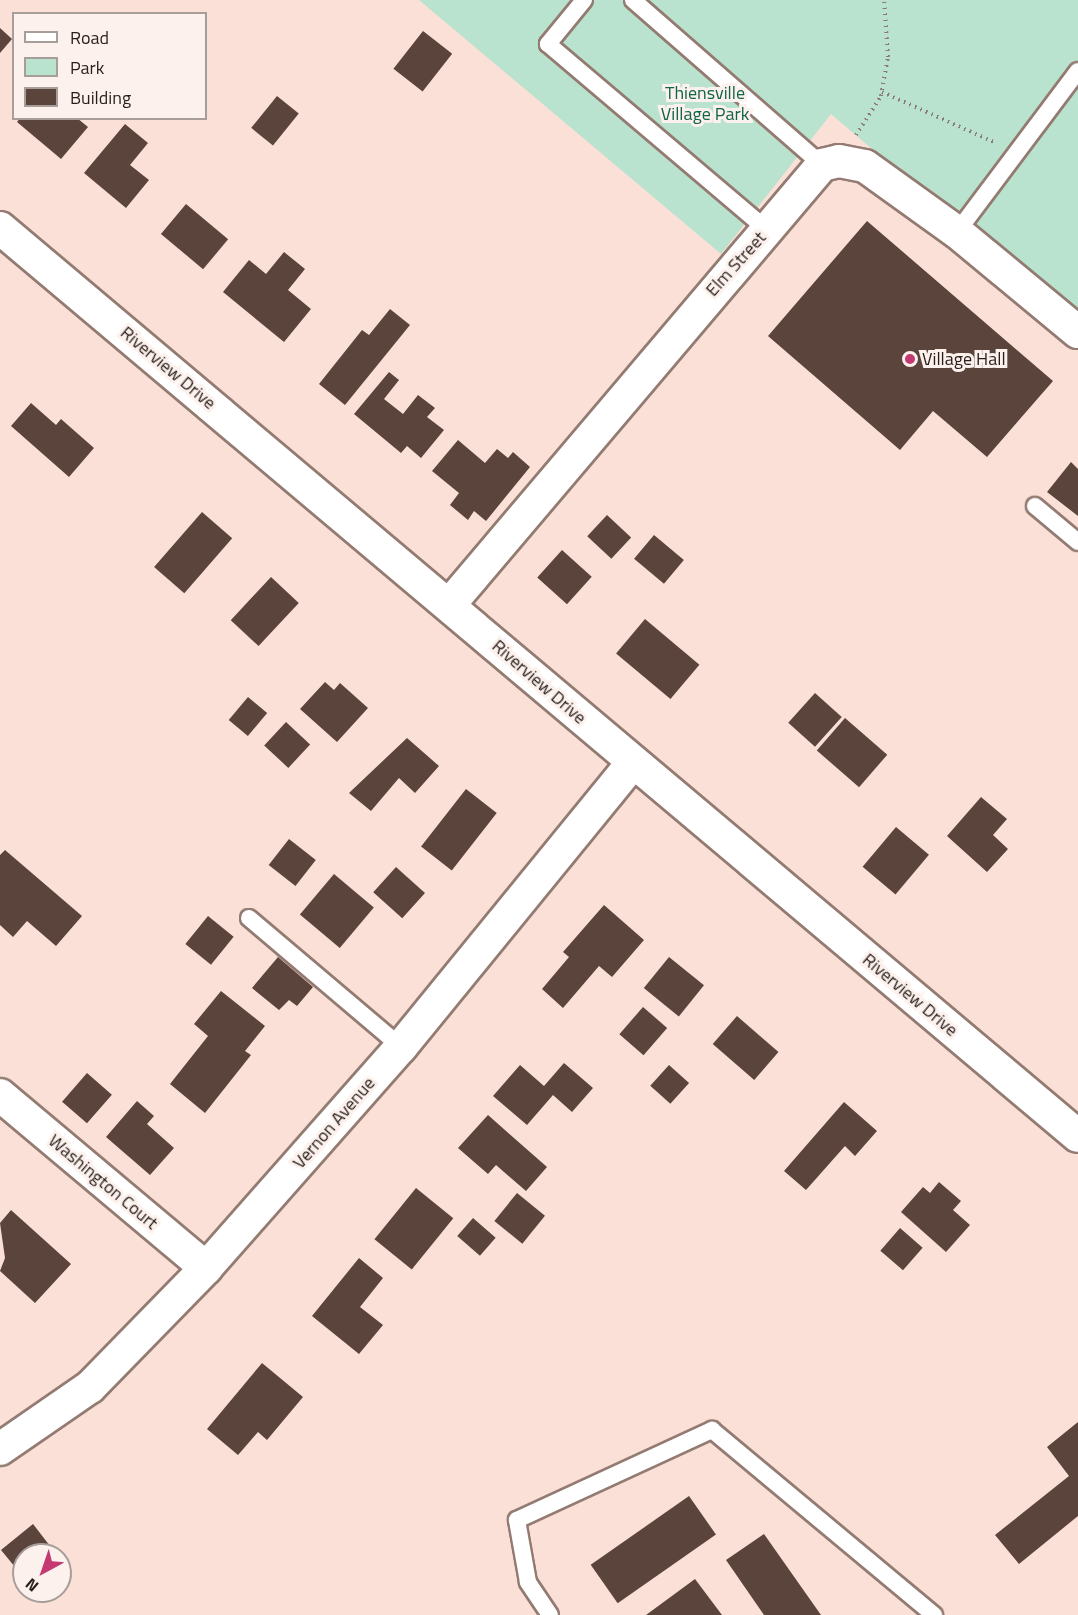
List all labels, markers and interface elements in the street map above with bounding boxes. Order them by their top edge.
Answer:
legend [12,12,207,120]
text: Road [70,24,109,51]
text: Park [70,54,104,81]
park label: Thiensville Village Park [661,83,749,125]
text: Building [70,84,131,111]
street label: Elm Street [701,227,771,301]
street label: Riverview Drive [116,322,220,414]
place label: Village Hall [922,348,1006,370]
marker: Village Hall [903,352,917,366]
street label: Riverview Drive [488,635,590,729]
street label: Riverview Drive [858,949,962,1041]
street label: Vernon Avenue [288,1073,380,1173]
street label: Washington Court [44,1130,162,1234]
north arrow [12,1543,72,1603]
text: N [20,1572,44,1598]

